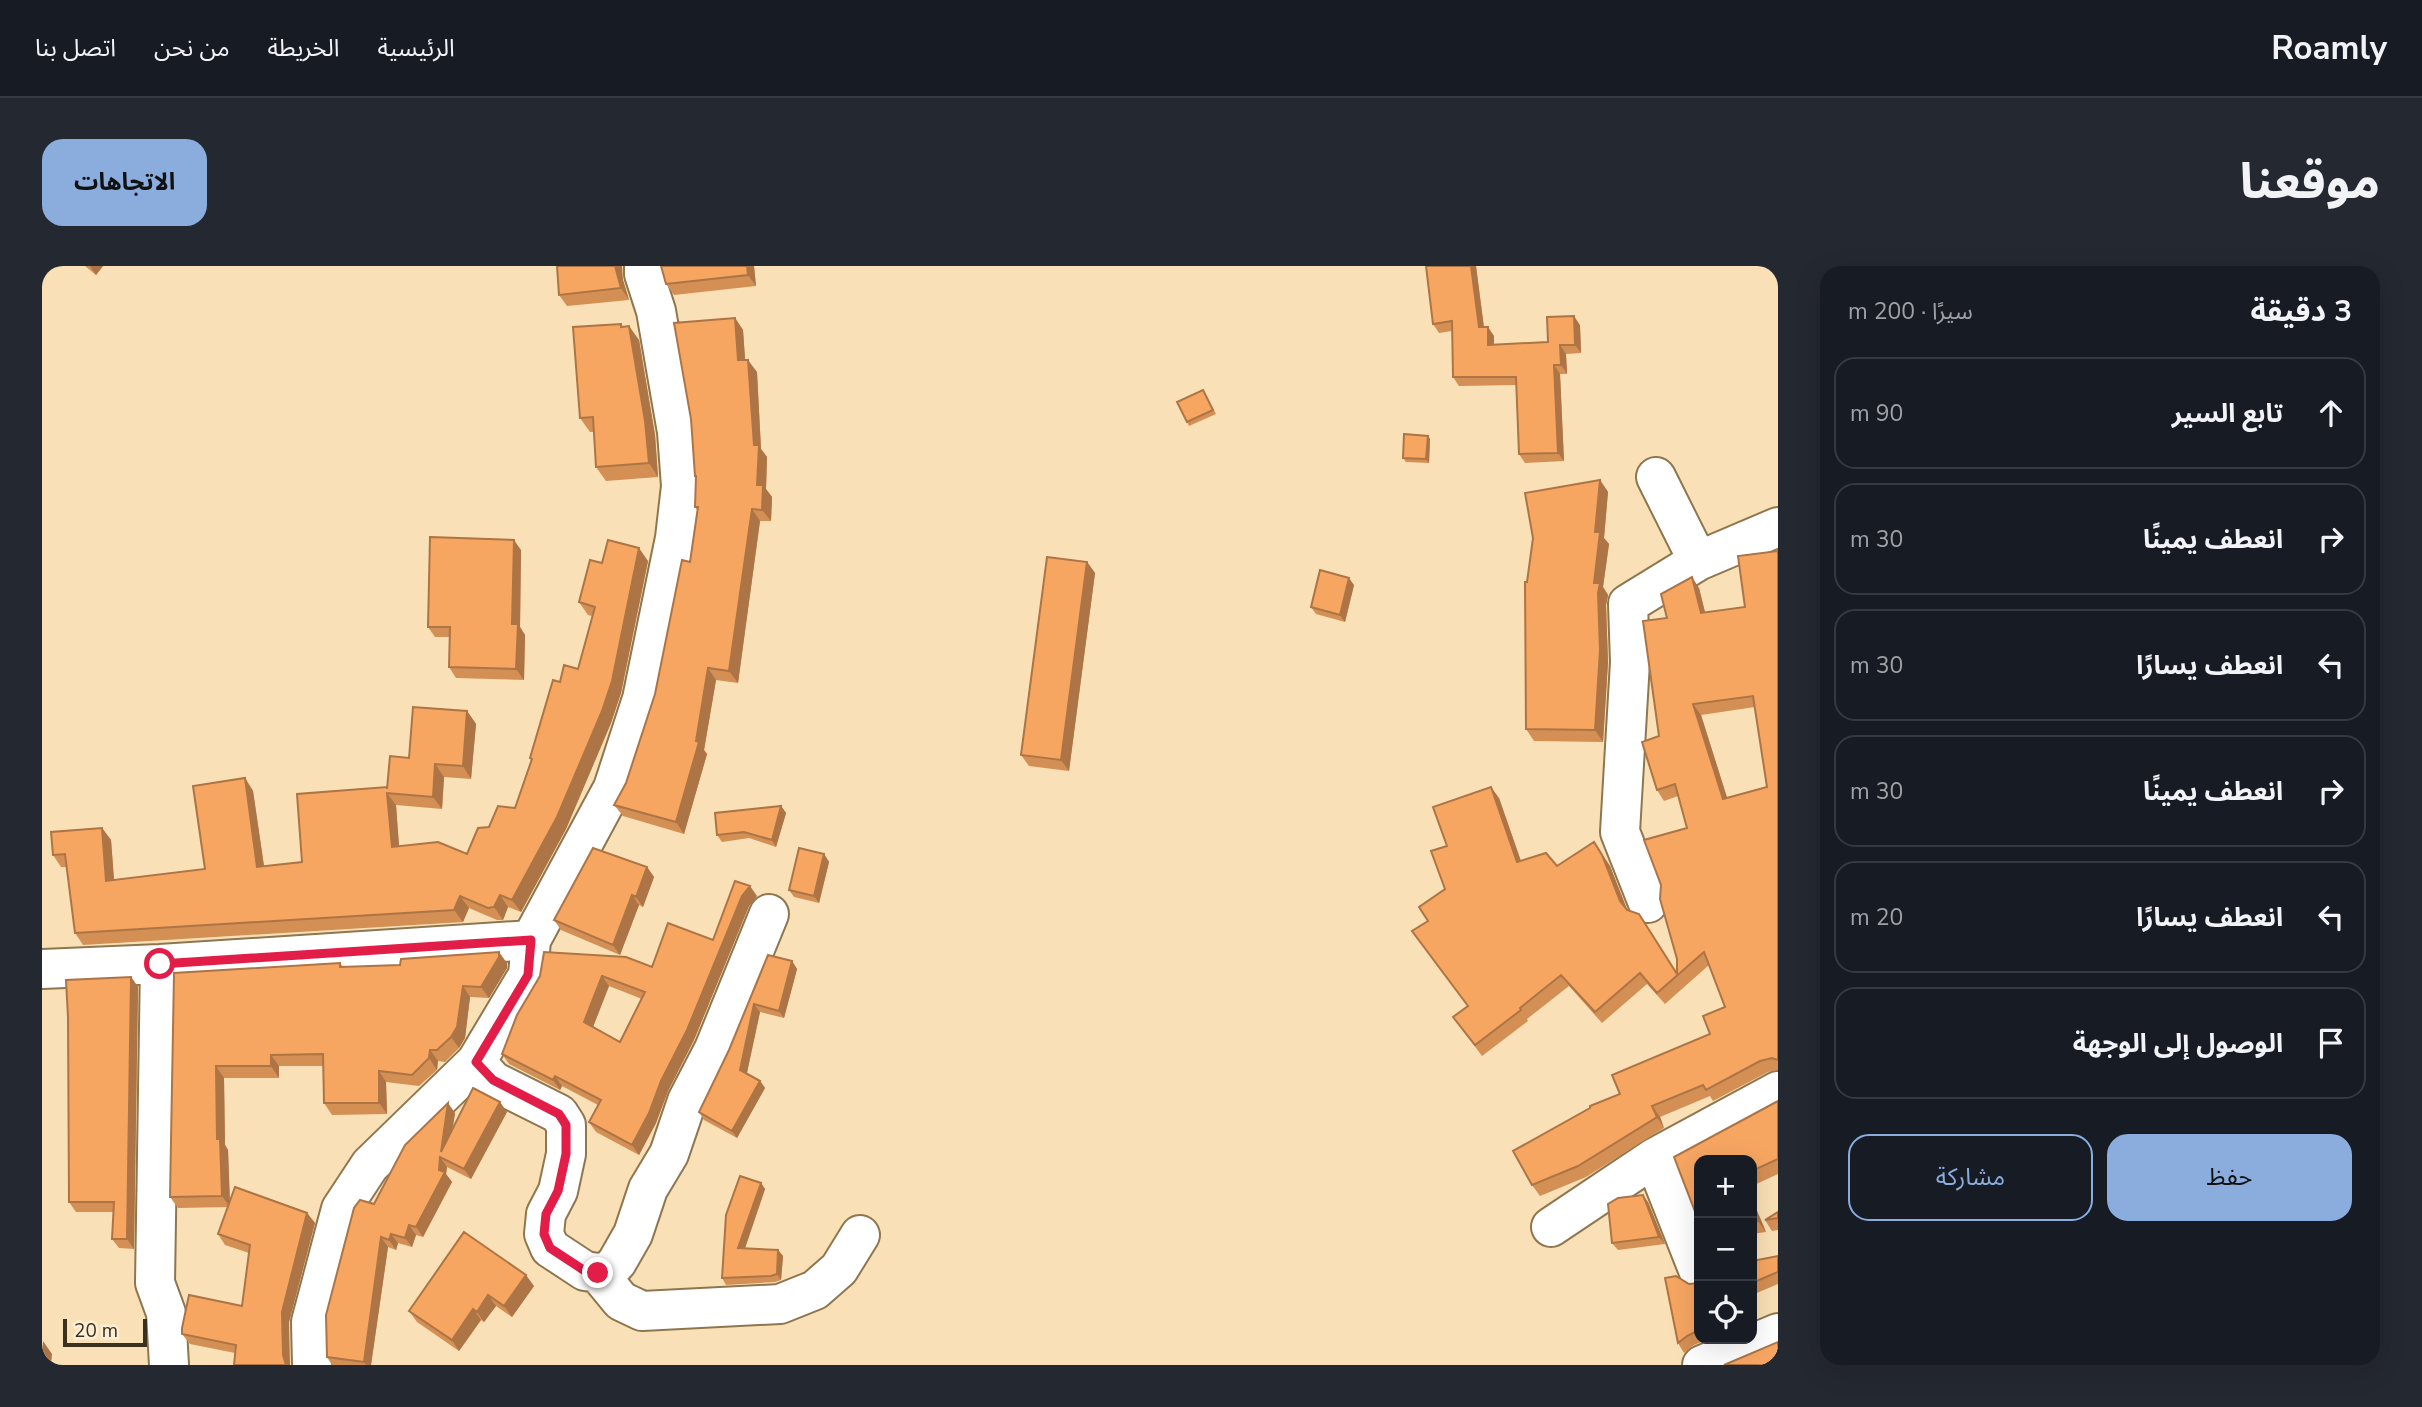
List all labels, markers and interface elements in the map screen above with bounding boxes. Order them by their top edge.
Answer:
text: Roamly [2271,26,2387,71]
text: اتصل بنا [35,32,116,64]
text: من نحن [154,32,230,64]
text: الخريطة [268,32,340,64]
text: الرئيسية [378,32,455,64]
button: الاتجاهات [42,139,207,226]
text: موقعنا [2240,148,2380,215]
text: 3 دقيقة [2250,291,2352,332]
text: سيرًا · 200 m [1848,296,1973,327]
icon: ahead [2312,394,2350,432]
text: تابع السير [2172,396,2283,431]
text: 90 m [1850,398,1903,429]
icon: right [2312,520,2350,558]
text: انعطف يمينًا [2143,522,2283,557]
text: 30 m [1850,524,1903,555]
icon: left [2312,646,2350,684]
text: انعطف يسارًا [2136,648,2283,683]
text: 30 m [1850,650,1903,681]
icon: right [2312,772,2350,810]
text: انعطف يمينًا [2143,774,2283,809]
text: 30 m [1850,776,1903,807]
icon: left [2312,898,2350,936]
text: انعطف يسارًا [2136,900,2283,935]
text: 20 m [1850,902,1903,933]
route start [144,948,175,979]
icon: arrive [2312,1024,2350,1062]
text: الوصول إلى الوجهة [2073,1026,2283,1061]
button: مشاركة [1848,1134,2093,1221]
button: حفظ [2107,1134,2352,1221]
map controls [1694,1155,1757,1344]
button: + [1694,1155,1757,1218]
button: − [1694,1218,1757,1281]
route end [582,1257,613,1288]
button: locate [1694,1281,1757,1344]
scale bar [63,1316,147,1348]
text: 20 m [74,1318,118,1344]

